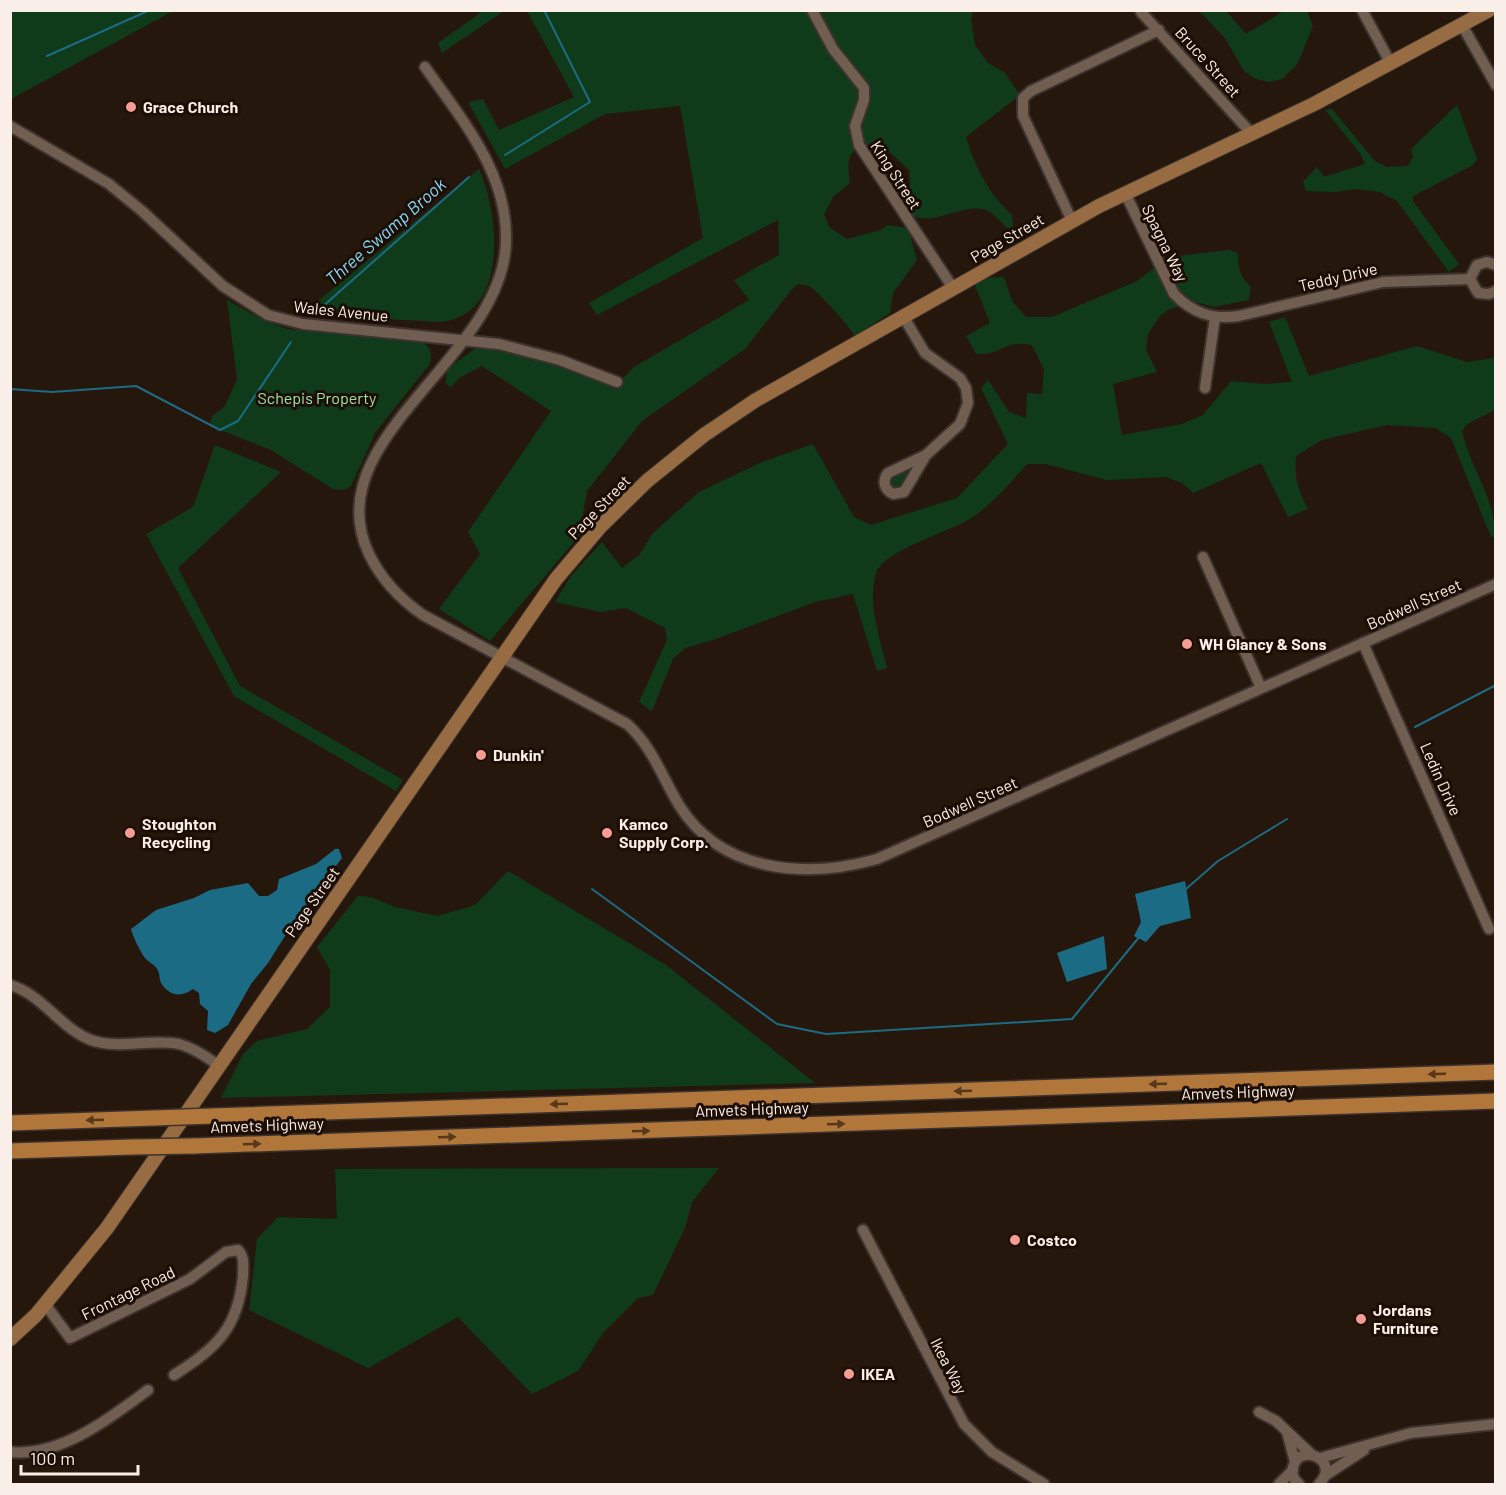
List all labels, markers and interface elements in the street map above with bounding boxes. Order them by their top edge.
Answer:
street label: Bruce Street [1172,23,1245,101]
place label: Grace Church [143,97,238,116]
marker: Grace Church [124,100,138,114]
street label: King Street [867,137,926,213]
water label: Three Swamp Brook [321,173,450,289]
street label: Spagna Way [1139,201,1193,285]
street label: Page Street [967,209,1047,266]
street label: Teddy Drive [1297,258,1379,295]
street label: Wales Avenue [293,296,389,325]
park label: Schepis Property [258,388,377,407]
street label: Page Street [563,471,634,543]
street label: Bodwell Street [1364,574,1464,633]
place label: WH Glancy & Sons [1199,634,1326,653]
marker: WH Glancy & Sons [1180,637,1194,651]
street label: Ledin Drive [1417,739,1466,818]
place label: Dunkin' [493,745,544,764]
marker: Dunkin' [474,748,488,762]
street label: Bodwell Street [920,772,1020,831]
place label: Stoughton Recycling [142,814,216,851]
place label: Kamco Supply Corp. [619,814,709,851]
marker: Stoughton Recycling [123,826,137,840]
marker: Kamco Supply Corp. [600,826,614,840]
street label: Page Street [280,863,343,941]
one-way arrow [1428,1070,1447,1079]
one-way arrow [1149,1079,1168,1088]
street label: Amvets Highway [1181,1080,1296,1103]
one-way arrow [954,1086,973,1095]
street label: Amvets Highway [695,1097,810,1120]
one-way arrow [549,1100,568,1109]
street label: Amvets Highway [210,1113,325,1136]
one-way arrow [85,1115,104,1125]
one-way arrow [827,1119,846,1129]
one-way arrow [632,1126,651,1135]
one-way arrow [437,1133,456,1142]
one-way arrow [242,1139,261,1148]
place label: Costco [1027,1230,1077,1249]
marker: Costco [1008,1233,1022,1247]
street label: Frontage Road [78,1262,178,1323]
place label: Jordans Furniture [1373,1300,1439,1337]
marker: Jordans Furniture [1354,1312,1368,1326]
street label: Ikea Way [927,1335,972,1398]
place label: IKEA [861,1364,896,1383]
marker: IKEA [842,1367,856,1381]
scale bar [21,1438,138,1476]
text: 100 m [30,1447,75,1469]

